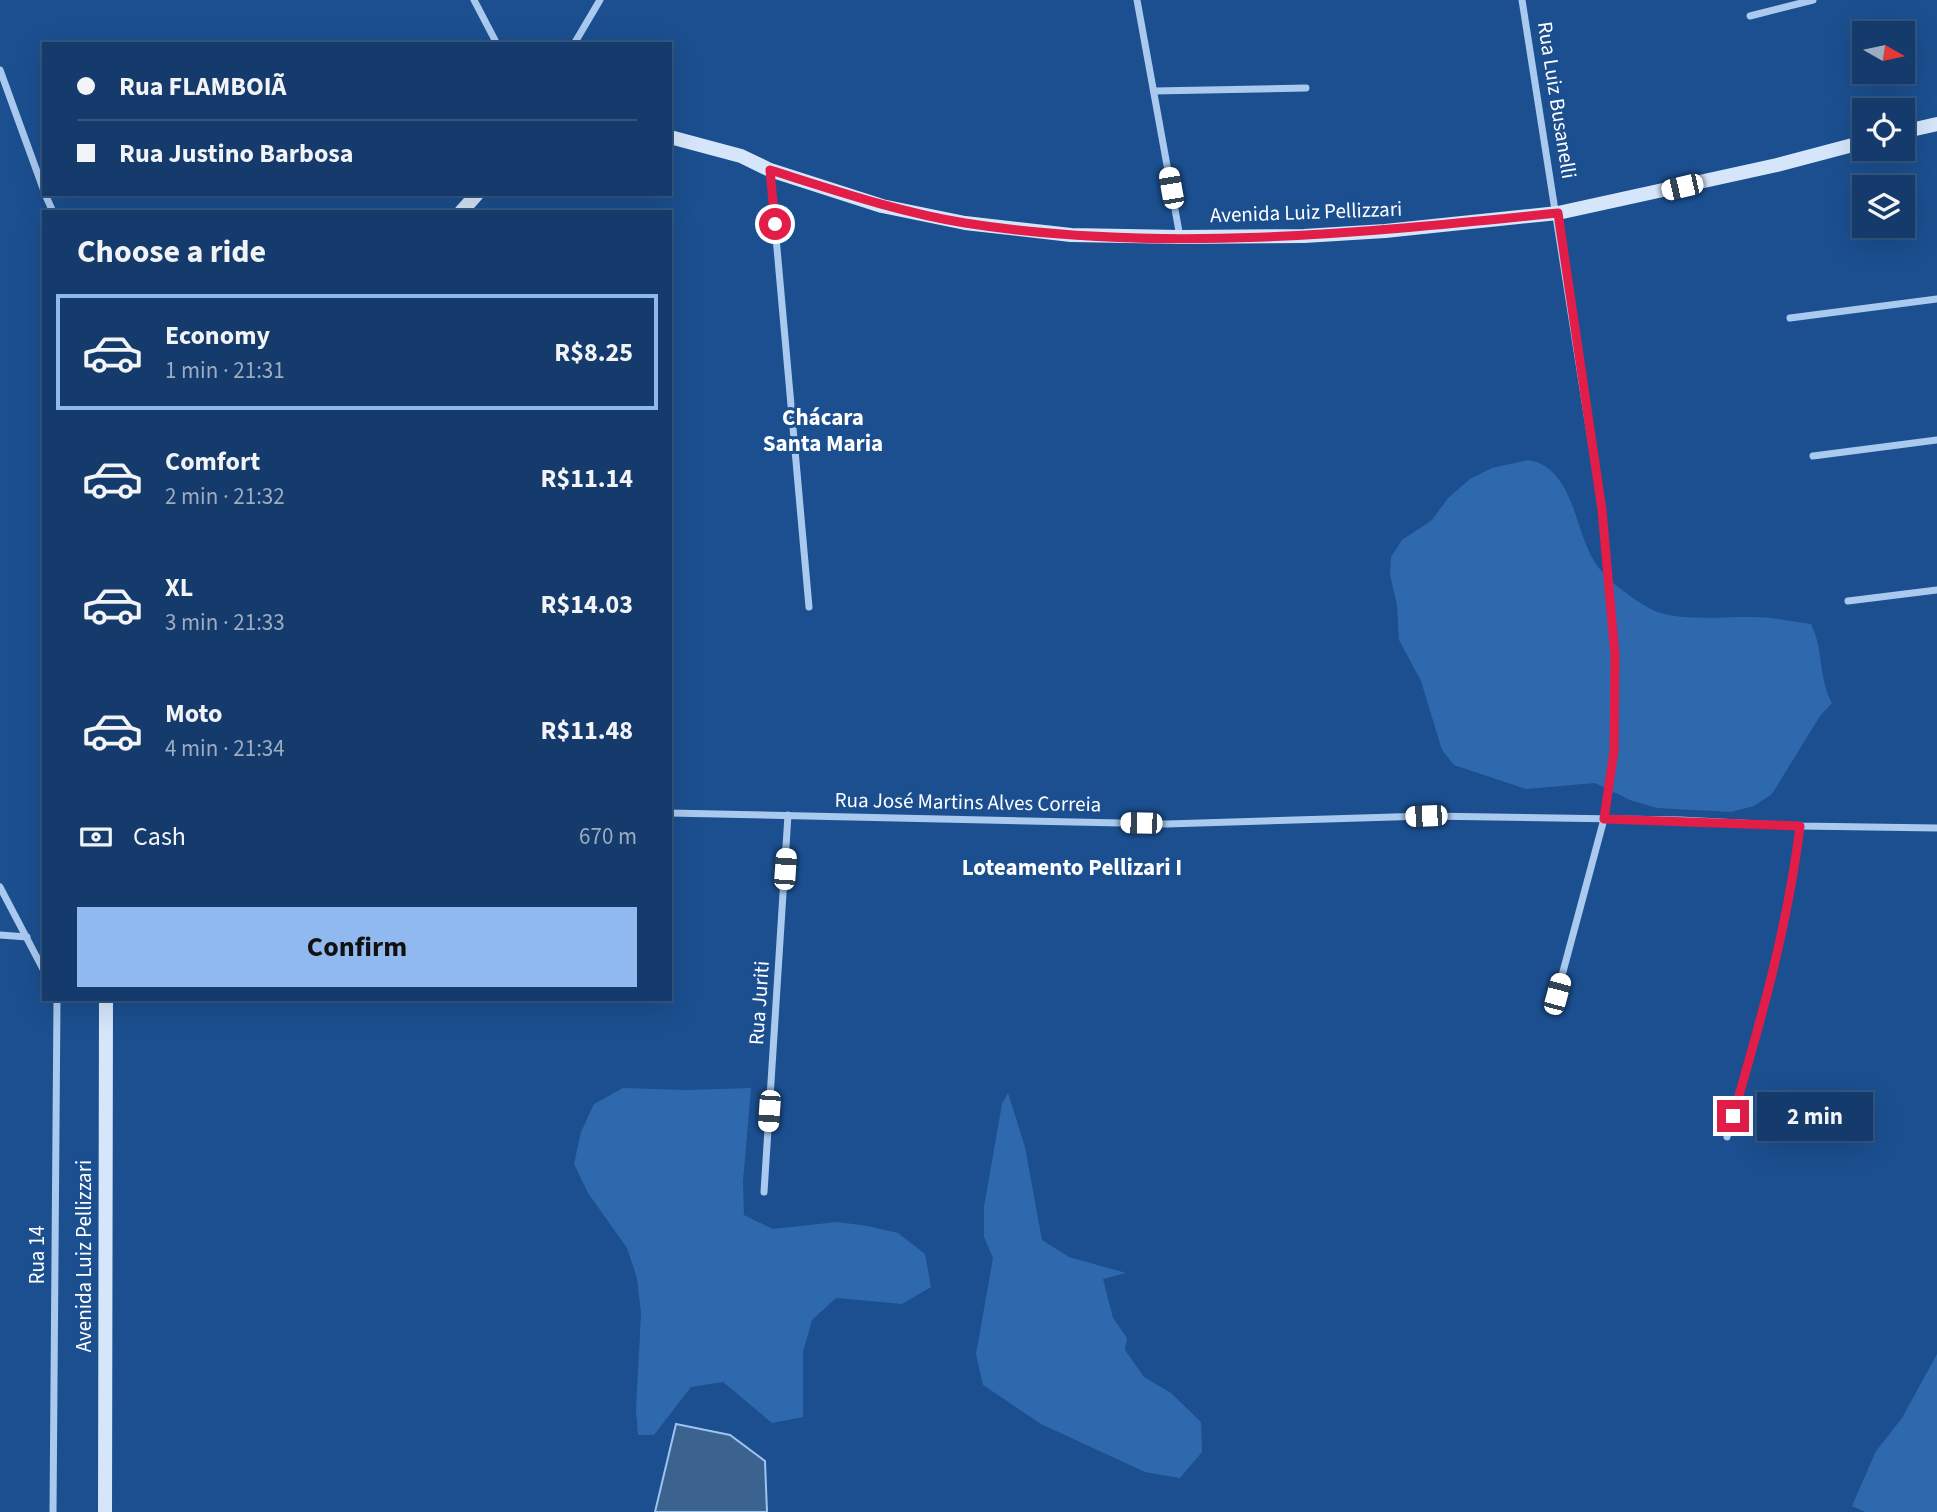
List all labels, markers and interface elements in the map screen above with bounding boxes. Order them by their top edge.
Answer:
street label: Rua Luiz Busanelli [1530,19,1584,181]
north arrow [1852,21,1914,84]
map controls [1852,21,1915,238]
text: Rua FLAMBOIÃ [119,68,286,105]
button: locate [1852,98,1915,161]
text: Rua Justino Barbosa [119,135,353,172]
car [1158,165,1185,211]
car [1660,172,1705,202]
button: layers [1852,175,1915,238]
street label: Avenida Luiz Pellizzari [1209,194,1403,230]
route start [759,208,791,240]
text: Choose a ride [77,229,266,275]
text: Economy [165,317,270,354]
icon: car [81,321,144,384]
text: R$8.25 [554,334,633,371]
text: 1 min · 21:31 [165,354,285,387]
district label: Chácara Santa Maria [763,401,883,460]
text: Comfort [165,443,260,480]
icon: car [81,447,144,510]
text: R$11.14 [541,460,633,497]
text: 2 min · 21:32 [165,480,285,513]
text: XL [165,569,193,606]
icon: car [81,573,144,636]
text: R$14.03 [541,586,633,623]
text: 3 min · 21:33 [165,606,285,639]
text: Moto [165,695,222,732]
icon: car [81,699,144,762]
text: R$11.48 [541,712,633,749]
text: 4 min · 21:34 [165,732,285,765]
street label: Rua José Martins Alves Correia [834,785,1102,819]
car [1405,805,1448,827]
car [1120,812,1163,834]
icon: cash [77,818,115,856]
text: Cash [133,818,186,855]
text: 670 m [579,820,637,853]
car [774,847,797,891]
district label: Loteamento Pellizari I [962,851,1182,884]
button: Confirm [77,907,637,987]
street label: Rua Juriti [741,960,777,1046]
car [1542,971,1573,1017]
car [758,1089,781,1133]
callout: 2 min [1758,1092,1873,1140]
route end [1717,1100,1749,1132]
text: 2 min [1787,1100,1843,1133]
street label: Avenida Luiz Pellizzari [69,1160,99,1352]
street label: Rua 14 [22,1225,52,1285]

